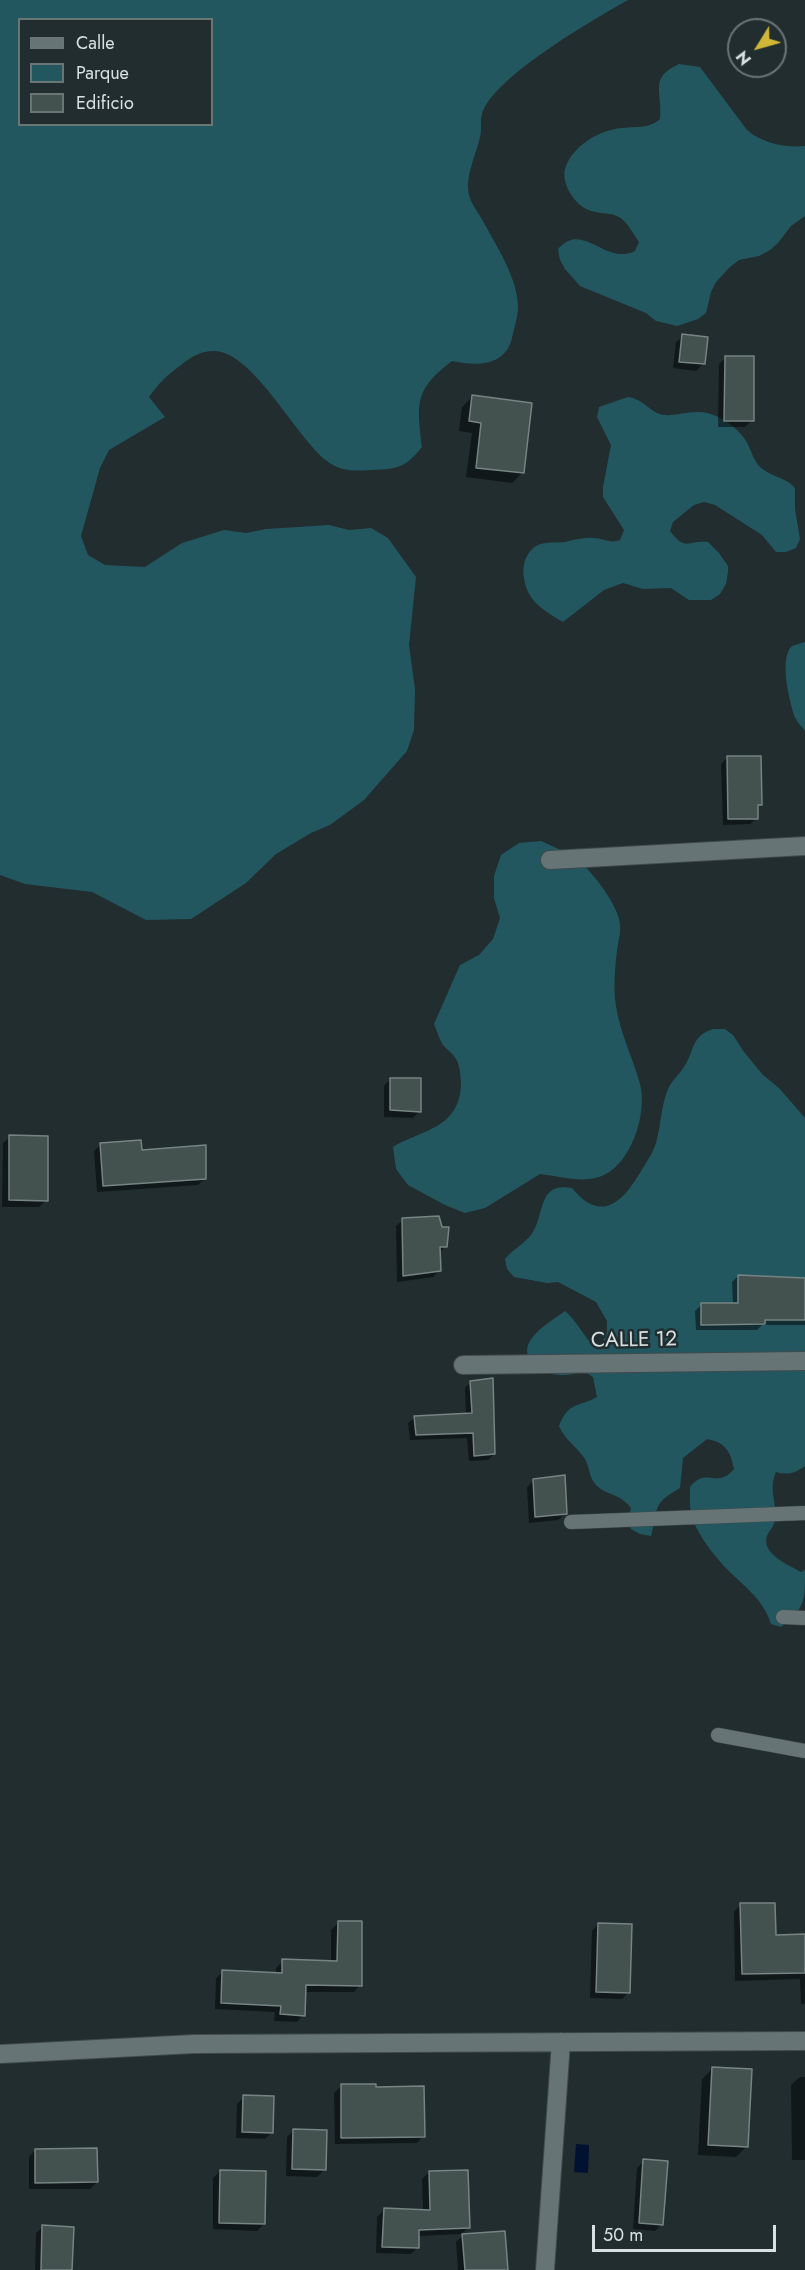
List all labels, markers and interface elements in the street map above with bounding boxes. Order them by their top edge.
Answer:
legend [18,18,213,126]
north arrow [727,18,787,78]
text: Calle [76,30,115,56]
text: N [731,46,757,70]
text: Parque [76,60,129,86]
text: Edificio [76,90,134,116]
street label: CALLE 12 [591,1328,677,1354]
scale bar [595,2213,780,2251]
text: 50 m [603,2222,643,2248]

